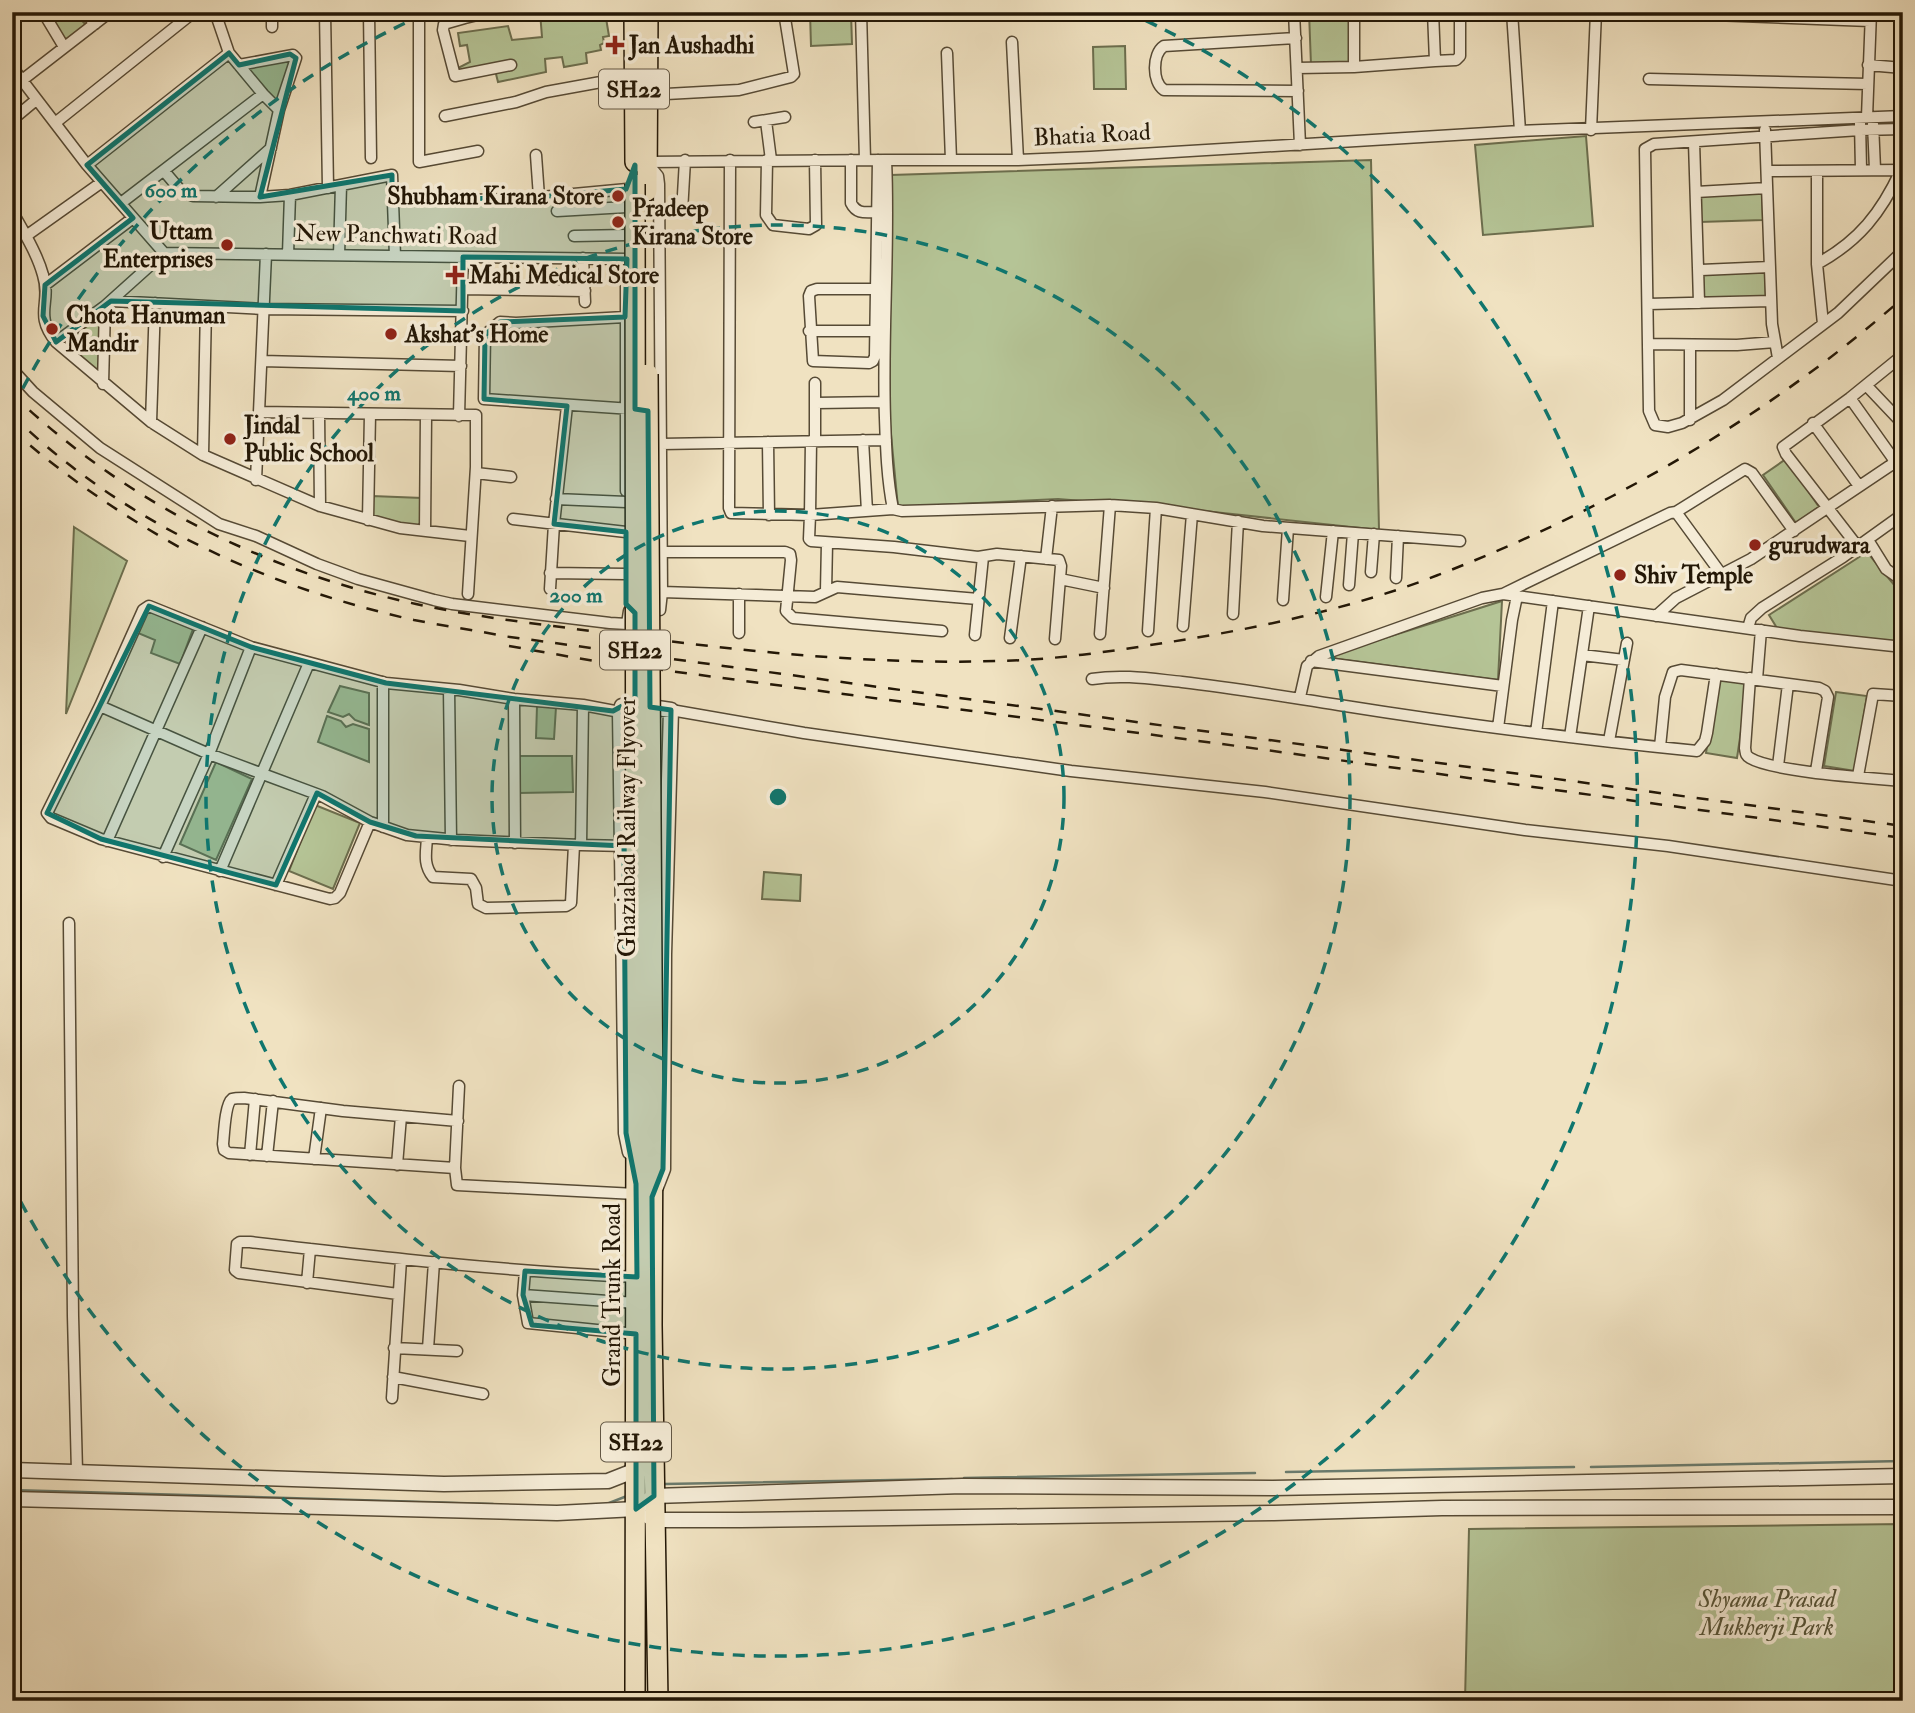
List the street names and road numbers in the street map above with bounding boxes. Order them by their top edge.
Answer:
road number: SH22 [599,69,669,108]
street label: Bhatia Road [1033,116,1152,154]
street label: New Panchwati Road [295,218,498,252]
road number: SH22 [600,630,670,670]
street label: Ghaziabad Railway Flyover [612,697,643,957]
street label: Grand Trunk Road [597,1203,628,1387]
road number: SH22 [601,1422,671,1462]

